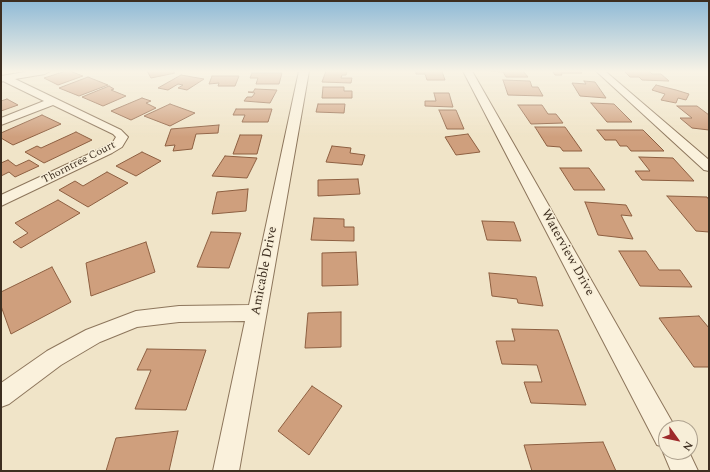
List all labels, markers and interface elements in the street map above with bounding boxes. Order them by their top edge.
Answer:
street label: Thorntree Court [40,139,118,187]
street label: Waterview Drive [537,207,597,299]
street label: Amicable Drive [249,225,281,317]
north arrow [658,420,698,460]
text: N [678,438,697,455]

